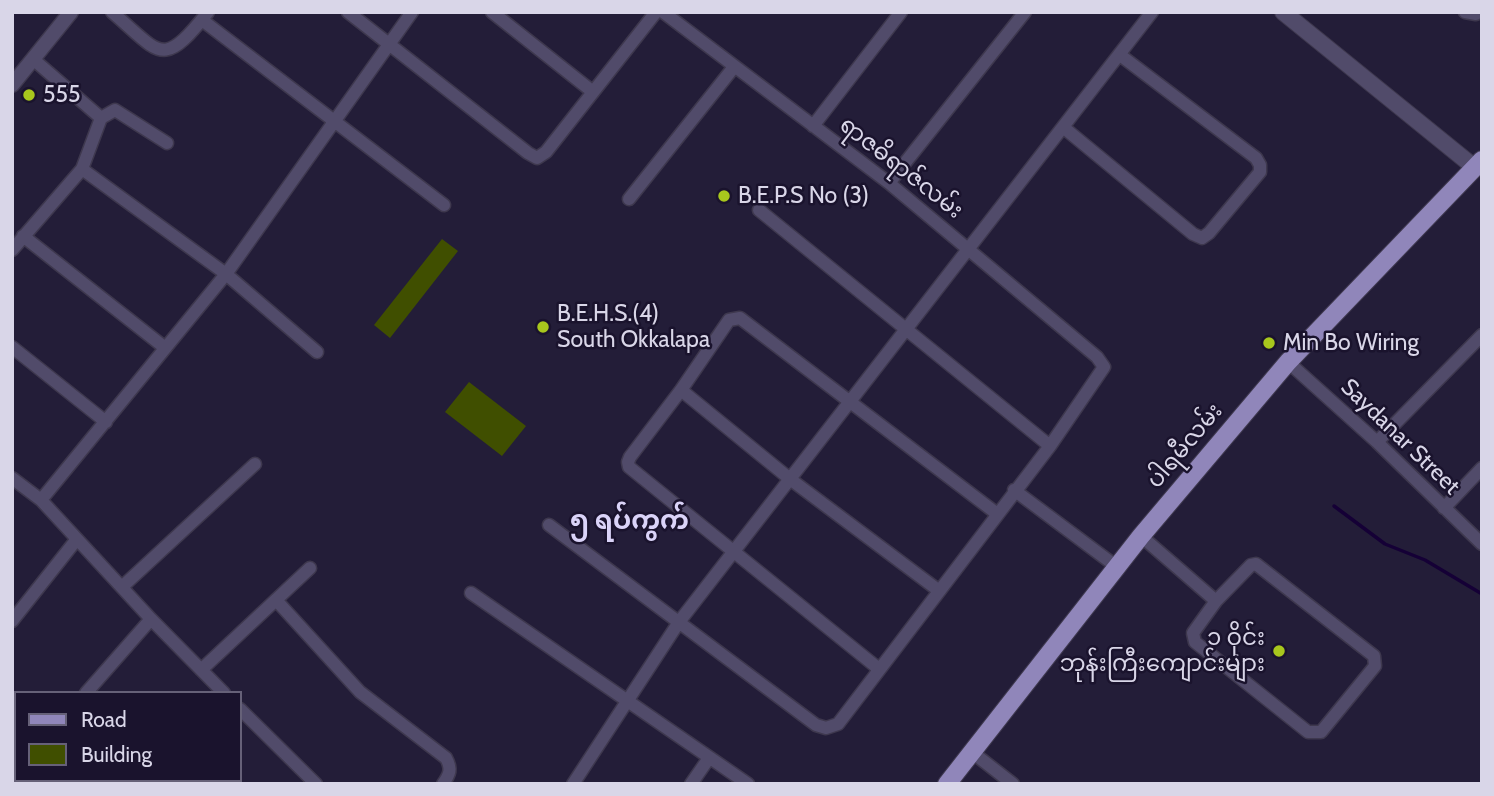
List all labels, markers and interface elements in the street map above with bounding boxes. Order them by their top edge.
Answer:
place label: 555 [43,81,80,109]
marker: 555 [21,87,37,103]
street label: ရာဇဓိရာဇ်လမ်း [834,111,968,225]
place label: B.E.P.S No (3) [738,182,869,210]
marker: B.E.P.S No (3) [716,188,732,204]
place label: B.E.H.S.(4) South Okkalapa [557,300,710,354]
marker: B.E.H.S.(4) South Okkalapa [535,319,551,335]
place label: Min Bo Wiring [1283,329,1419,357]
marker: Min Bo Wiring [1261,335,1277,351]
street label: Saydanar Street [1335,373,1465,501]
street label: ပါရမီလမ်း [1141,398,1229,494]
district label: ၅ ရပ်ကွက် [569,505,689,537]
place label: ၁ ဝိုင်း ဘုန်းကြီးကျောင်းများ [1060,624,1265,678]
marker: ၁ ဝိုင်း ဘုန်းကြီးကျောင်းများ [1271,643,1287,659]
legend [14,691,242,782]
text: Road [81,707,127,732]
text: Building [81,742,152,767]

